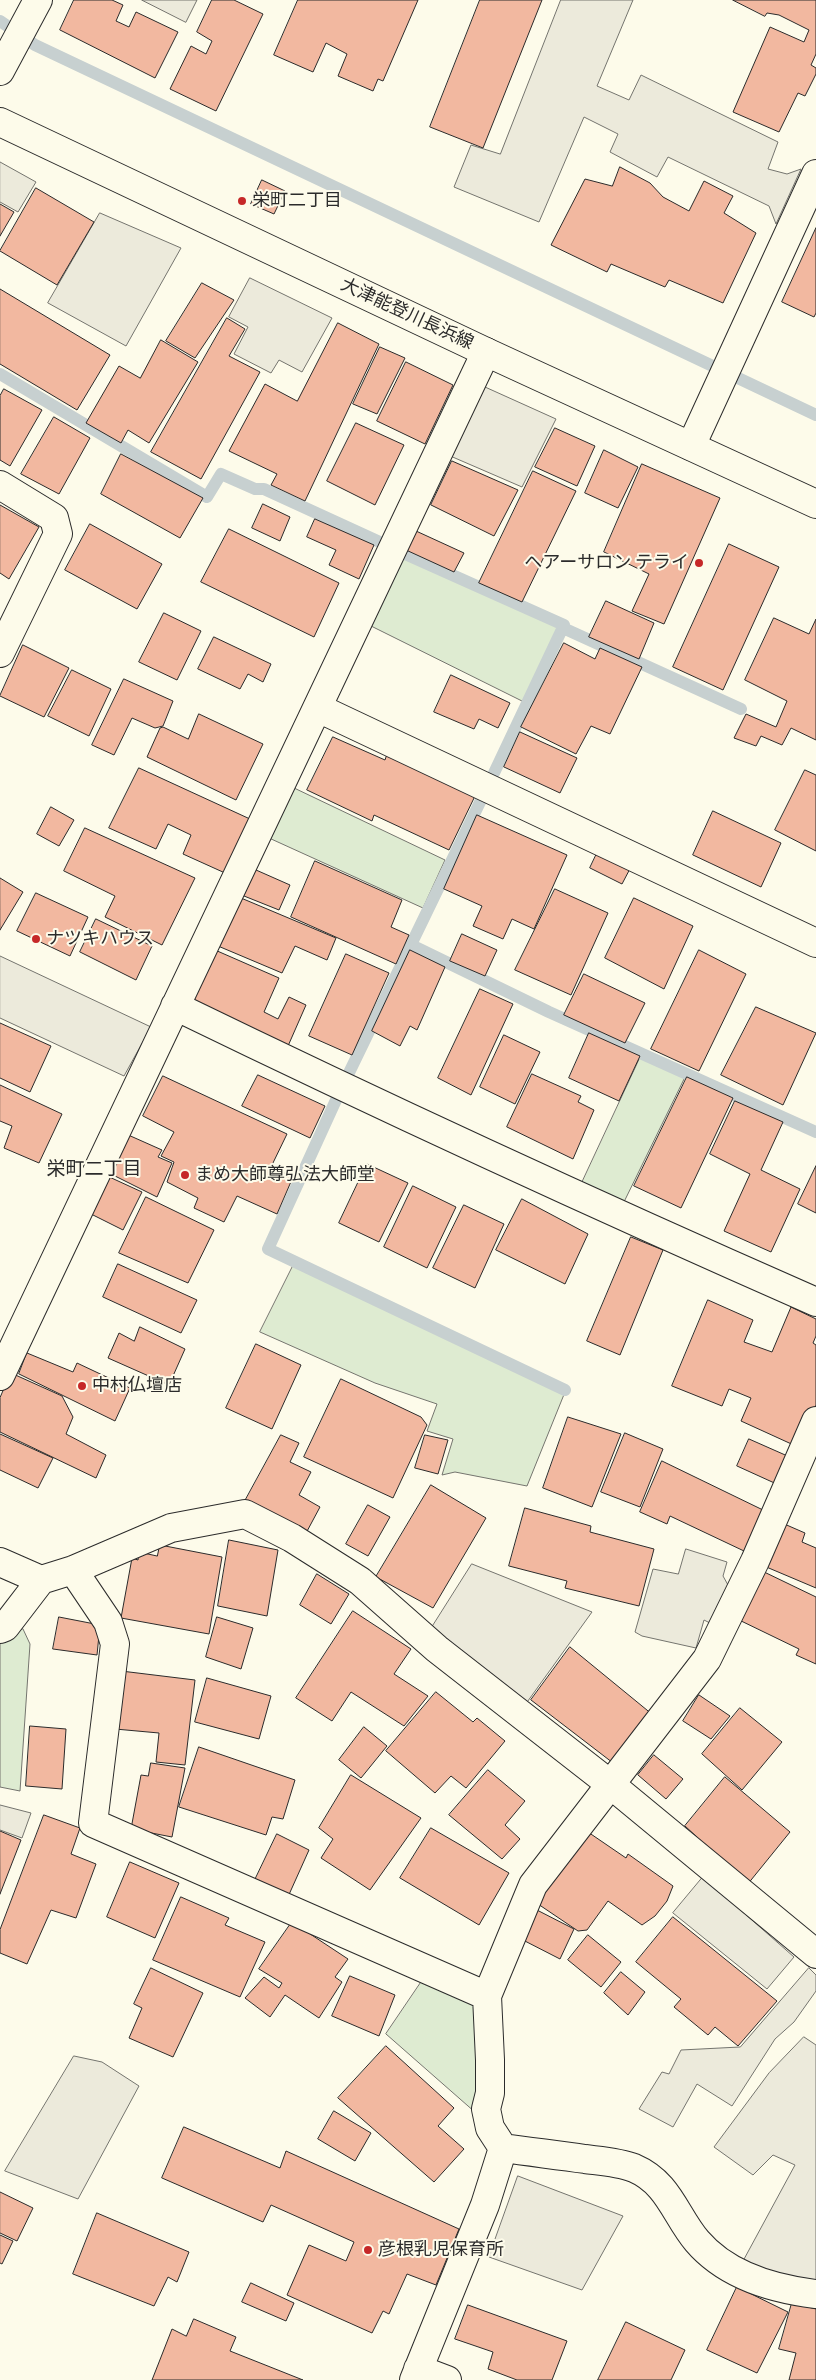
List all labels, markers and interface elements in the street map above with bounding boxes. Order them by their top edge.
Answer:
place label: 栄町二丁目 [252,190,342,212]
marker: 栄町二丁目 [236,195,248,207]
street label: 大津能登川長浜線 [337,274,477,354]
place label: ヘアーサロン テライ [524,552,689,574]
marker: ヘアーサロン テライ [693,557,705,569]
place label: ナツキハウス [46,928,154,950]
marker: ナツキハウス [30,933,42,945]
district label: 栄町二丁目 [47,1159,141,1181]
place label: まめ大師尊弘法大師堂 [195,1164,375,1186]
marker: まめ大師尊弘法大師堂 [179,1169,191,1181]
place label: 中村仏壇店 [92,1375,182,1397]
marker: 中村仏壇店 [76,1380,88,1392]
place label: 彦根乳児保育所 [378,2239,504,2261]
marker: 彦根乳児保育所 [362,2244,374,2256]

